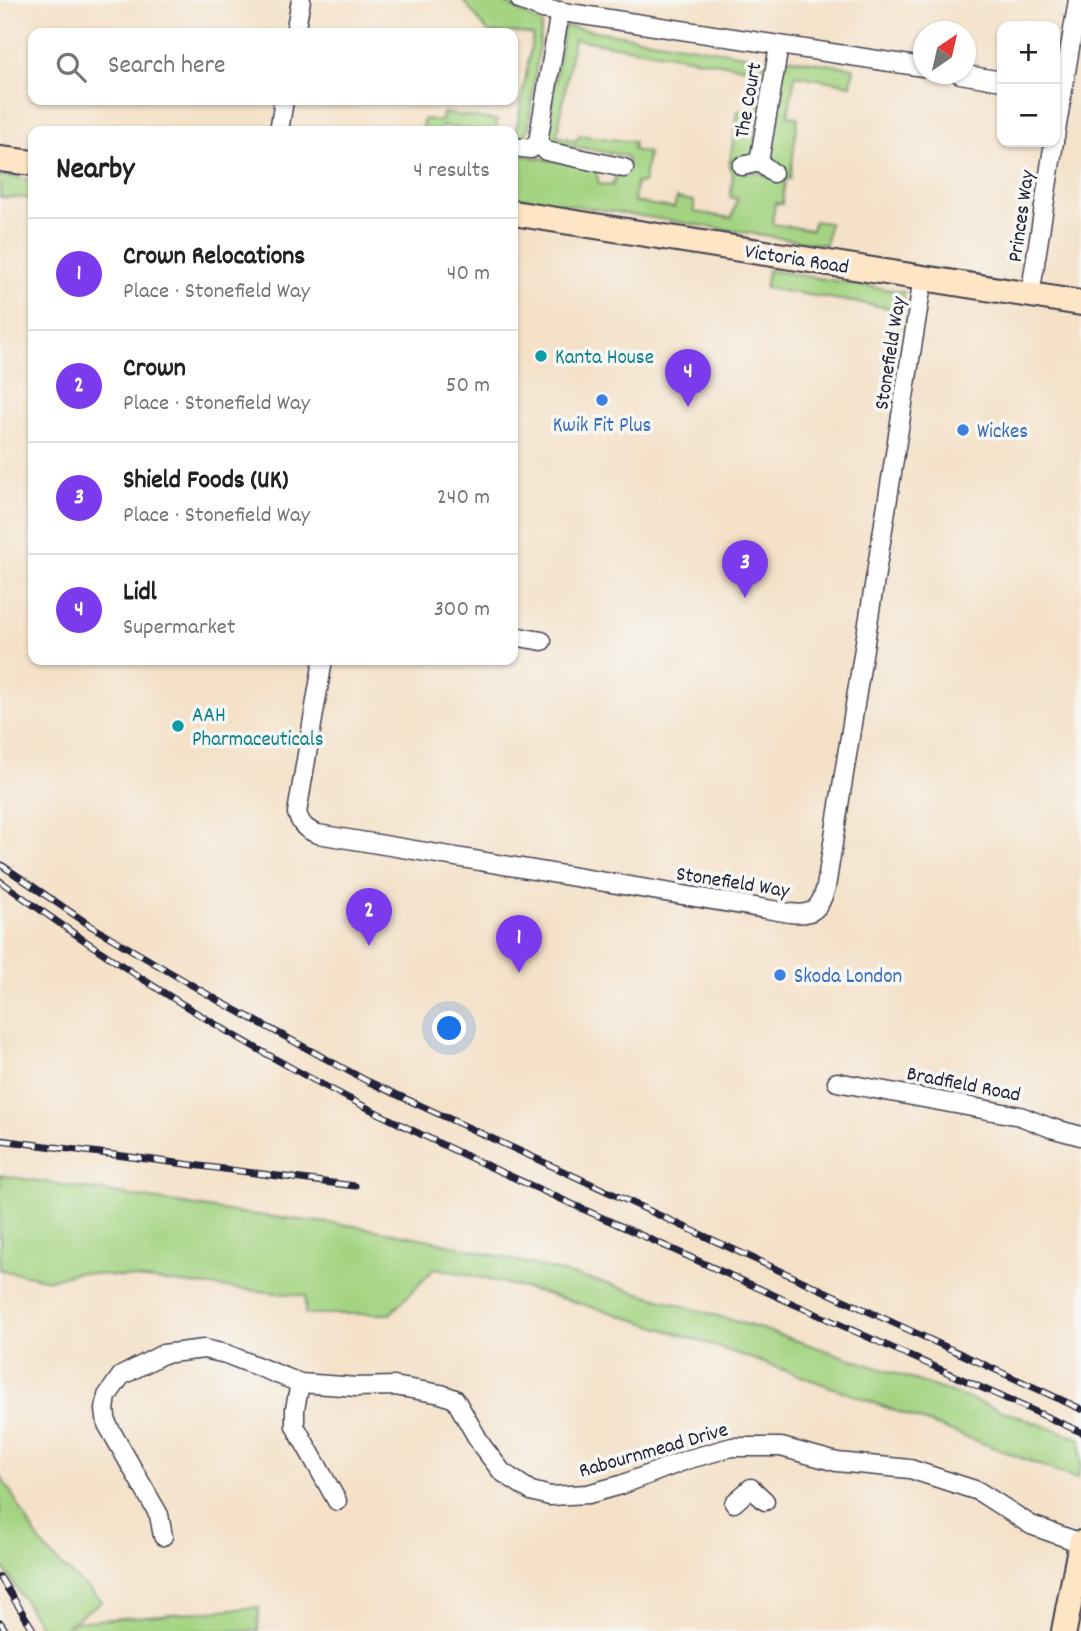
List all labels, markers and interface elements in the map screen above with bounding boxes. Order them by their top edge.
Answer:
north arrow [913,21,976,84]
map controls [997,21,1060,147]
button: + [997,21,1060,84]
search box [28,28,518,105]
icon: search [52,48,90,86]
text: Search here [108,48,226,85]
street label: The Court [729,60,771,141]
button: − [997,84,1060,147]
text: Nearby [56,150,134,193]
text: 4 results [413,155,490,188]
street label: Princes Way [1002,168,1044,264]
street label: Victoria Road [742,238,851,284]
text: Crown Relocations [123,239,305,276]
text: 1 [76,258,82,291]
text: 40 m [447,258,490,291]
text: Place · Stonefield Way [123,276,310,309]
street label: Stonefield Way [868,294,916,412]
place label: Kanta House [555,344,654,374]
marker: Kanta House [533,348,549,364]
pin: 4 [665,349,711,407]
text: Crown [123,351,186,388]
text: 2 [74,370,84,403]
text: 50 m [446,370,490,403]
text: Place · Stonefield Way [123,388,310,421]
marker: Kwik Fit Plus [594,392,610,408]
place label: Kwik Fit Plus [553,412,651,442]
place label: Wickes [977,418,1028,448]
marker: Wickes [955,422,971,438]
text: Shield Foods (UK) [123,463,288,500]
text: 3 [74,482,84,515]
text: 240 m [437,482,490,515]
text: Place · Stonefield Way [123,500,310,533]
pin: 3 [722,540,768,598]
text: Lidl [123,575,157,612]
text: 4 [74,594,84,627]
text: 300 m [434,594,490,627]
text: Supermarket [123,612,235,645]
place label: AAH Pharmaceuticals [192,702,324,756]
marker: AAH Pharmaceuticals [170,718,186,734]
street label: Stonefield Way [674,860,792,908]
pin: 2 [346,888,392,946]
pin: 1 [496,915,542,973]
place label: Skoda London [794,963,902,993]
marker: Skoda London [772,967,788,983]
your location [432,1011,466,1045]
street label: Bradfield Road [904,1060,1023,1112]
street label: Rabournmead Drive [576,1416,732,1487]

